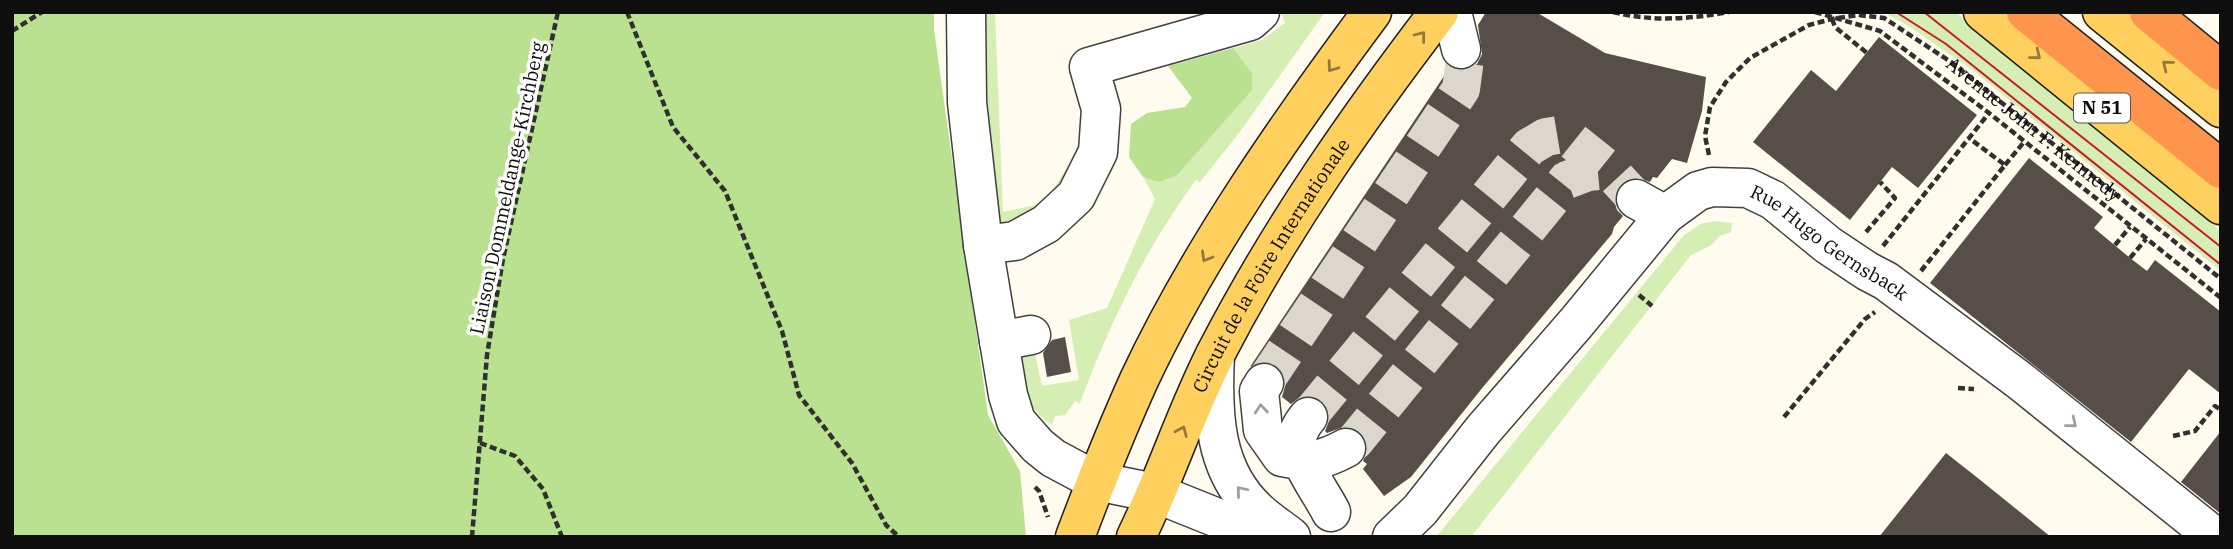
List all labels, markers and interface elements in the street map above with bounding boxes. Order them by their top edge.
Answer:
one-way arrow [1413,31,1426,44]
street label: Liaison Dommeldange-Kirchberg [464,39,550,336]
one-way arrow [2028,47,2041,59]
street label: Avenue John F. Kennedy [1942,51,2127,207]
one-way arrow [1328,59,1340,72]
one-way arrow [2163,61,2176,73]
road number: N 51 [2074,94,2130,122]
street label: Circuit de la Foire Internationale [1187,134,1355,396]
street label: Rue Hugo Gernsback [1747,179,1913,306]
one-way arrow [1201,249,1214,262]
one-way arrow [1254,403,1269,414]
one-way arrow [2065,414,2077,427]
one-way arrow [1174,426,1188,438]
one-way arrow [1237,486,1249,499]

